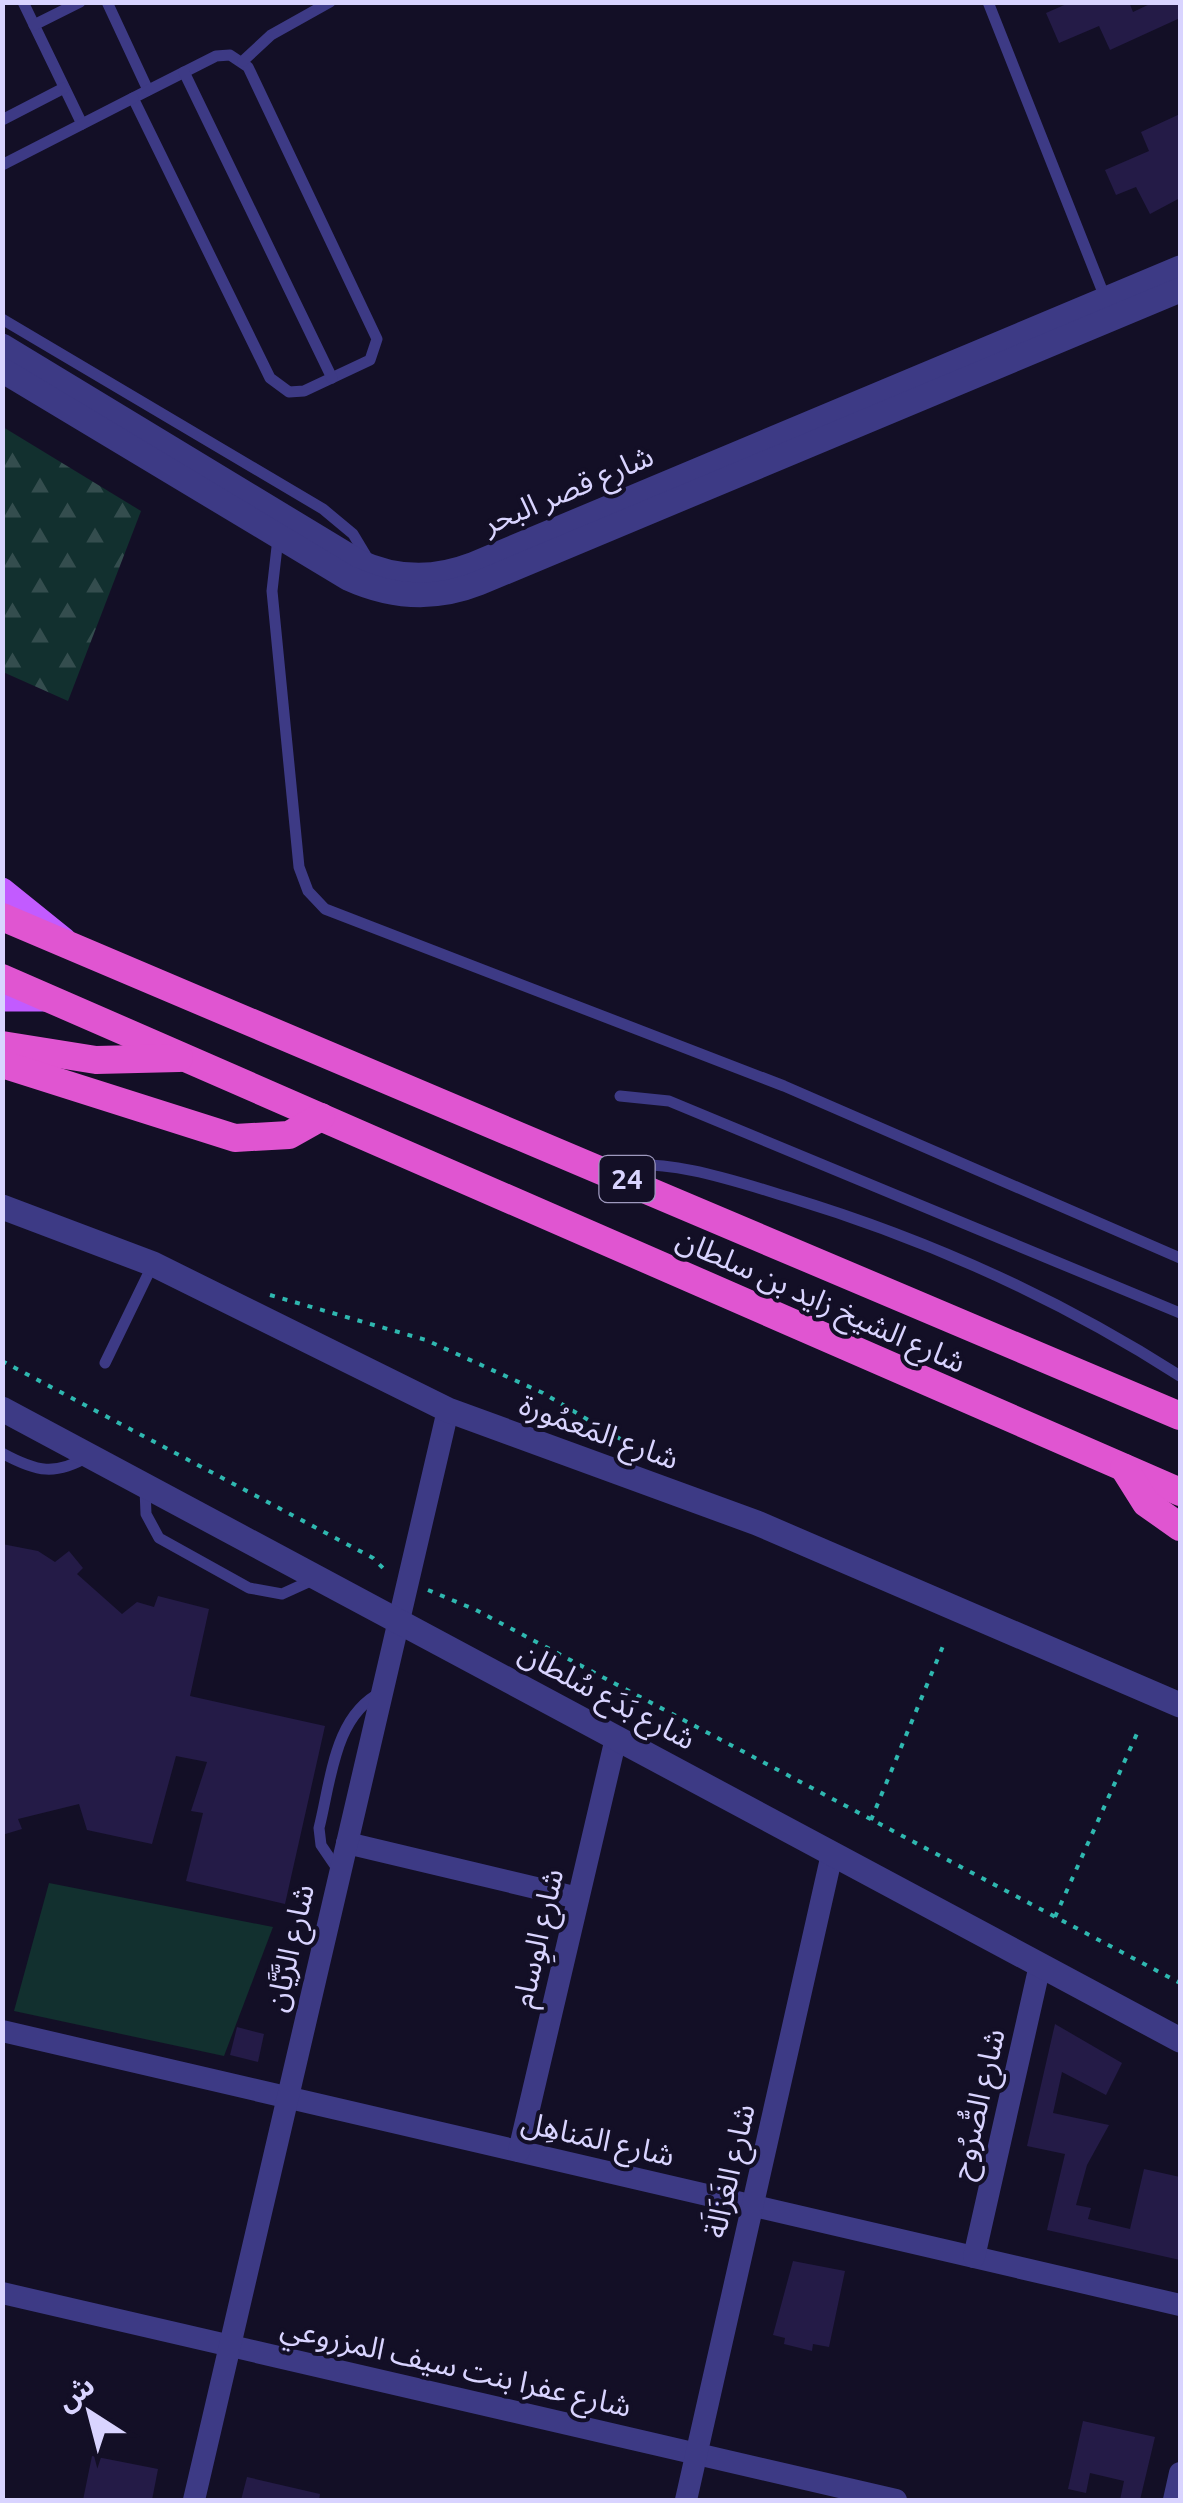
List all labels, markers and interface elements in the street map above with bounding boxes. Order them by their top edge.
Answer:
street label: شارع قصر البحر [476,438,660,546]
road number: 24 [600,1156,654,1202]
street label: شارع الشيخ زايد بن سلطان [669,1221,971,1385]
street label: شارع المَعمُورة [513,1387,683,1481]
street label: شارع بَدَع سُلطان [511,1634,701,1761]
street label: شارع الوِسام [505,1865,576,2012]
street label: شارع الرَّيَّان [258,1881,326,2016]
street label: شارع الصُّرُوح [943,2025,1017,2184]
street label: شارع الغَزَالَة [695,2100,767,2242]
street label: شارع المَناهِل [517,2104,678,2178]
street label: شارع عفرا بنت سيف المزروعي [276,2309,635,2430]
north arrow [40,2363,140,2463]
text: ش [50,2369,100,2417]

